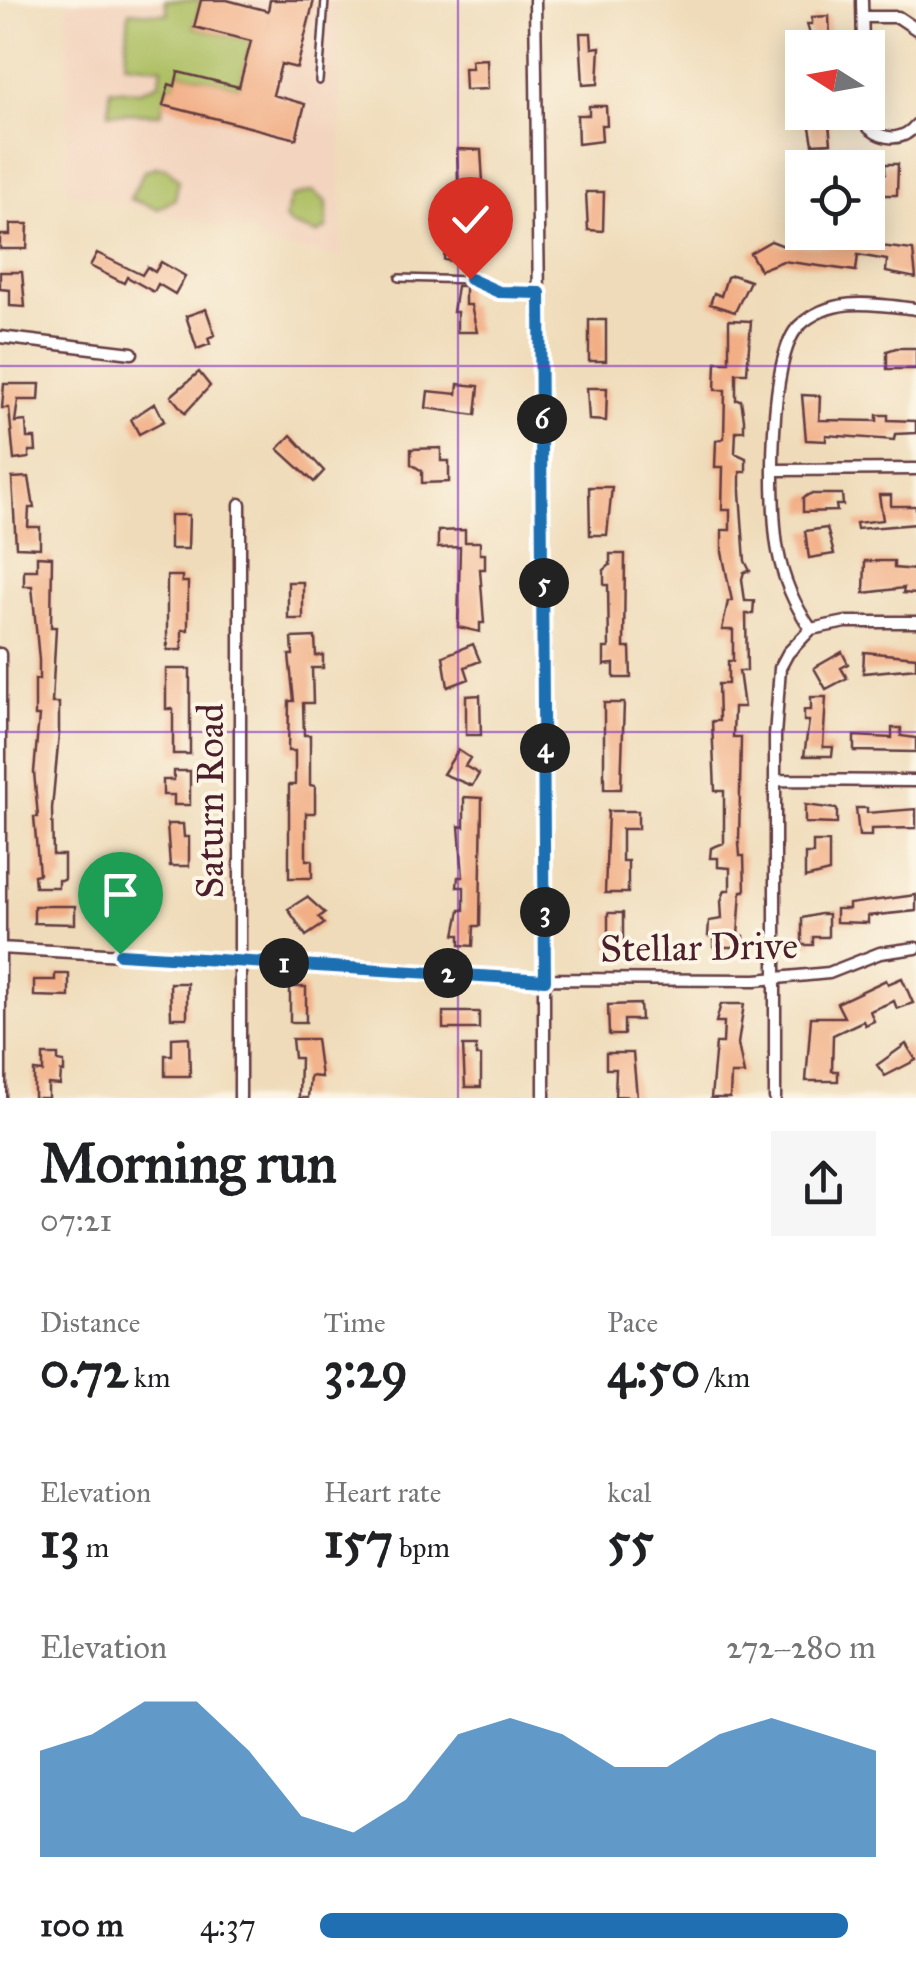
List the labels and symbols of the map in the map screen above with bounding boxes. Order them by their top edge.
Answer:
north arrow [785,30,885,130]
pin [428,177,513,280]
pin: 6 [517,394,567,444]
pin: 5 [519,558,569,608]
street label: Saturn Road [187,703,233,899]
pin: 4 [520,723,570,773]
pin [78,852,163,955]
pin: 3 [520,887,570,937]
street label: Stellar Drive [600,922,798,972]
pin: 1 [259,938,309,988]
pin: 2 [423,948,473,998]

